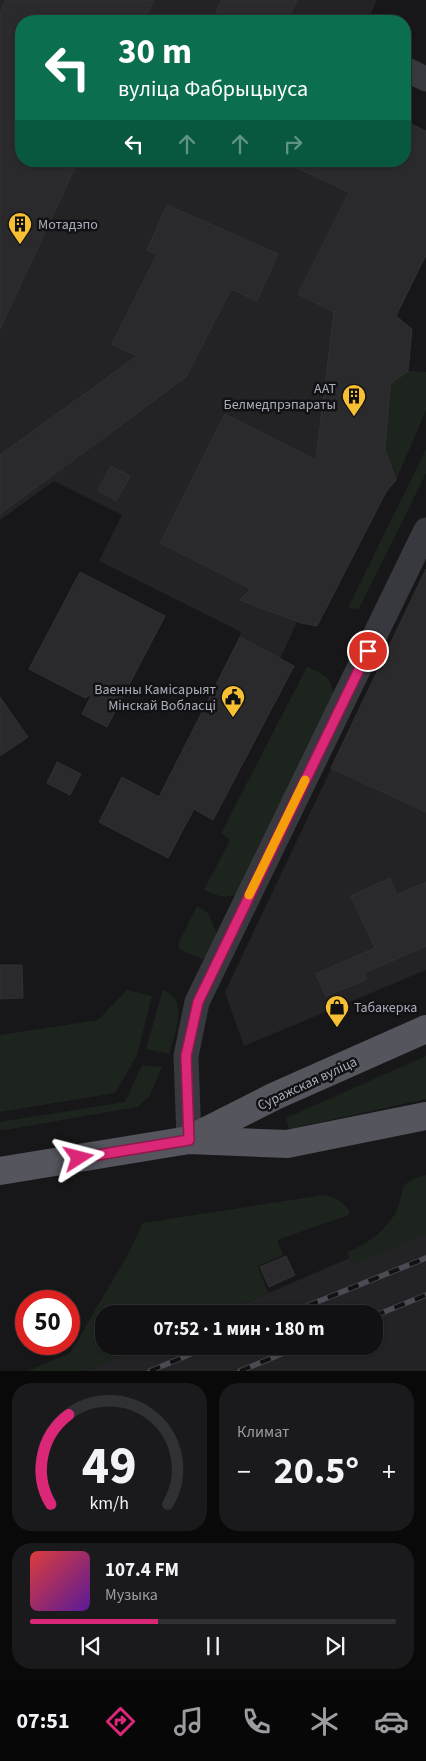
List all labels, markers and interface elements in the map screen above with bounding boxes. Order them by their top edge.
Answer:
text: 30 m [118,27,192,77]
icon: left [35,35,100,100]
text: вуліца Фабрыцыуса [118,73,308,105]
icon: left [120,130,148,158]
icon: ahead [173,130,201,158]
icon: ahead [226,130,254,158]
icon: right [279,130,307,158]
building icon: Мотадэпо [7,211,33,245]
place label: Мотадэпо [38,215,98,235]
place label: ААТ Белмедпрэпараты [224,379,336,415]
building icon: ААТ Белмедпрэпараты [341,383,367,417]
pin [347,630,389,672]
icon: arrive [354,637,382,665]
place label: Ваенны Камісарыят Мінскай Вобласці [94,680,217,716]
public building icon: Ваенны Камісарыят Мінскай Вобласці [220,684,246,718]
shop icon: Табакерка [324,994,350,1028]
place label: Табакерка [354,998,417,1018]
street label: Суражская вуліца [254,1052,361,1116]
position arrow [52,1131,104,1183]
speed limit sign: 50 [15,1290,80,1355]
text: 07:52 · 1 мин · 180 m [153,1316,325,1343]
text: Климат [237,1421,289,1443]
text: 49 [82,1430,137,1504]
text: 20.5° [274,1444,359,1498]
text: − [237,1452,251,1492]
text: + [382,1452,396,1492]
text: km/h [90,1491,129,1516]
text: 107.4 FM [105,1557,179,1584]
text: Музыка [105,1584,158,1606]
icon: previous [77,1632,105,1660]
icon: pause [199,1632,227,1660]
icon: next [321,1632,349,1660]
icon: directions [103,1704,138,1739]
icon: music [171,1704,206,1739]
icon: phone [239,1704,274,1739]
icon: climate [307,1704,342,1739]
icon: car [374,1704,409,1739]
text: 07:51 [16,1705,70,1737]

